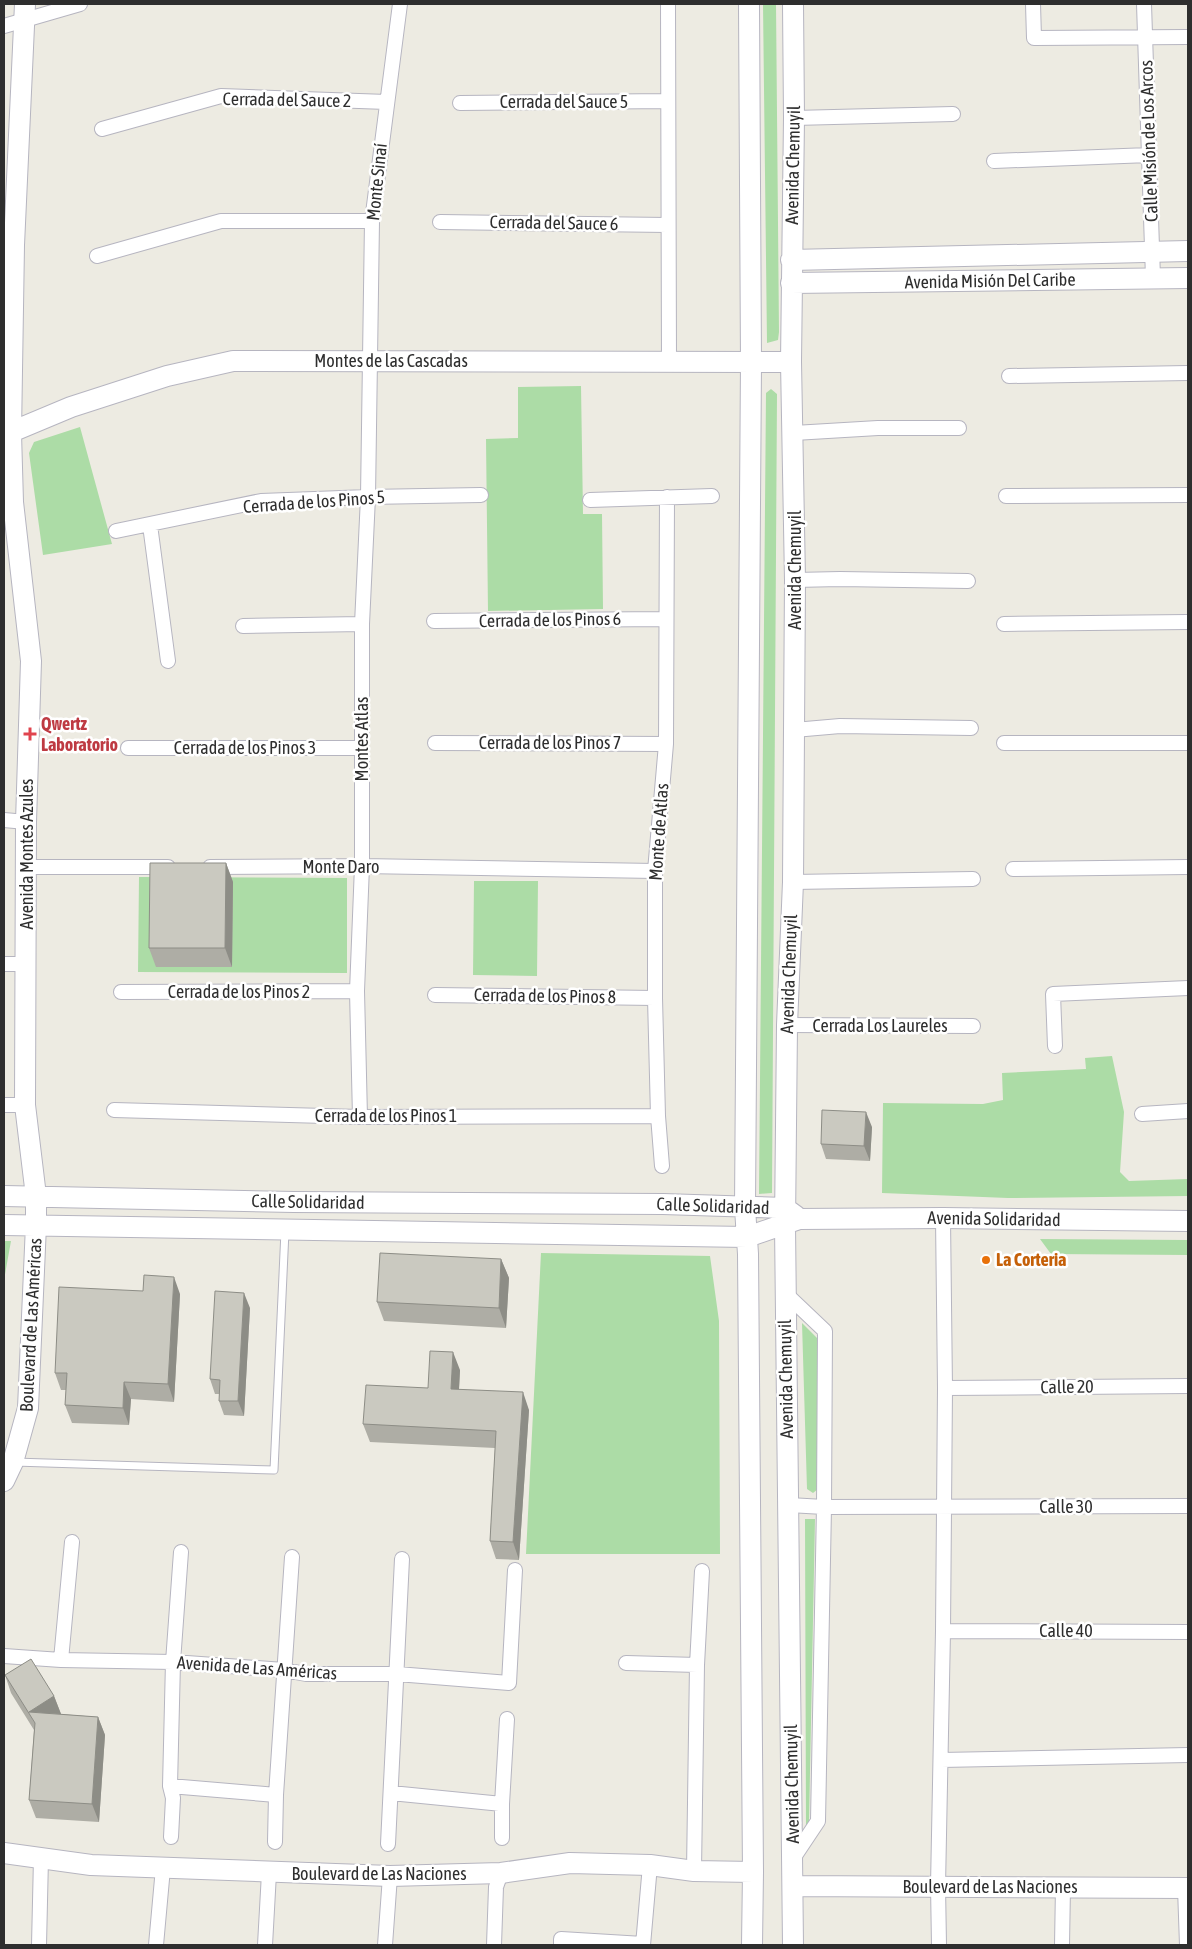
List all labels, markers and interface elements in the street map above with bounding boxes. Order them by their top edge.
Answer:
street label: Calle Misión de Los Arcos [1135,60,1162,222]
street label: Cerrada del Sauce 2 [223,88,351,111]
street label: Cerrada del Sauce 5 [500,91,628,112]
street label: Avenida Chemuyil [781,105,804,225]
street label: Monte Sinaí [362,142,391,222]
street label: Cerrada del Sauce 6 [490,211,618,234]
street label: Avenida Misión Del Caribe [904,269,1076,292]
street label: Montes de las Cascadas [314,350,468,371]
street label: Cerrada de los Pinos 5 [242,486,386,517]
street label: Avenida Chemuyil [784,510,805,630]
street label: Cerrada de los Pinos 6 [479,608,621,631]
street label: Montes Atlas [351,697,372,781]
place label: Qwertz Laboratorio [41,713,118,755]
marker: Qwertz Laboratorio [23,727,37,741]
street label: Cerrada de los Pinos 7 [479,732,621,753]
street label: Cerrada de los Pinos 3 [174,737,316,758]
street label: Avenida Montes Azules [16,779,37,929]
street label: Monte de Atlas [645,783,672,881]
street label: Monte Daro [302,856,380,877]
street label: Avenida Chemuyil [776,914,801,1034]
street label: Cerrada de los Pinos 2 [168,981,310,1002]
street label: Cerrada de los Pinos 8 [474,984,616,1007]
street label: Cerrada Los Laureles [812,1015,948,1036]
street label: Cerrada de los Pinos 1 [315,1105,457,1126]
street label: Calle Solidaridad [251,1190,365,1213]
street label: Calle Solidaridad [656,1193,770,1218]
street label: Avenida Solidaridad [927,1207,1061,1230]
street label: Boulevard de Las Américas [15,1237,46,1413]
place label: La Corteria [996,1249,1067,1270]
marker: La Corteria [980,1254,992,1266]
street label: Avenida Chemuyil [774,1319,797,1439]
street label: Calle 20 [1040,1376,1094,1397]
street label: Calle 30 [1039,1496,1093,1517]
street label: Calle 40 [1039,1620,1093,1641]
street label: Avenida de Las Américas [176,1651,338,1684]
street label: Avenida Chemuyil [780,1724,803,1844]
street label: Boulevard de Las Naciones [291,1863,467,1884]
street label: Boulevard de Las Naciones [902,1876,1078,1897]

